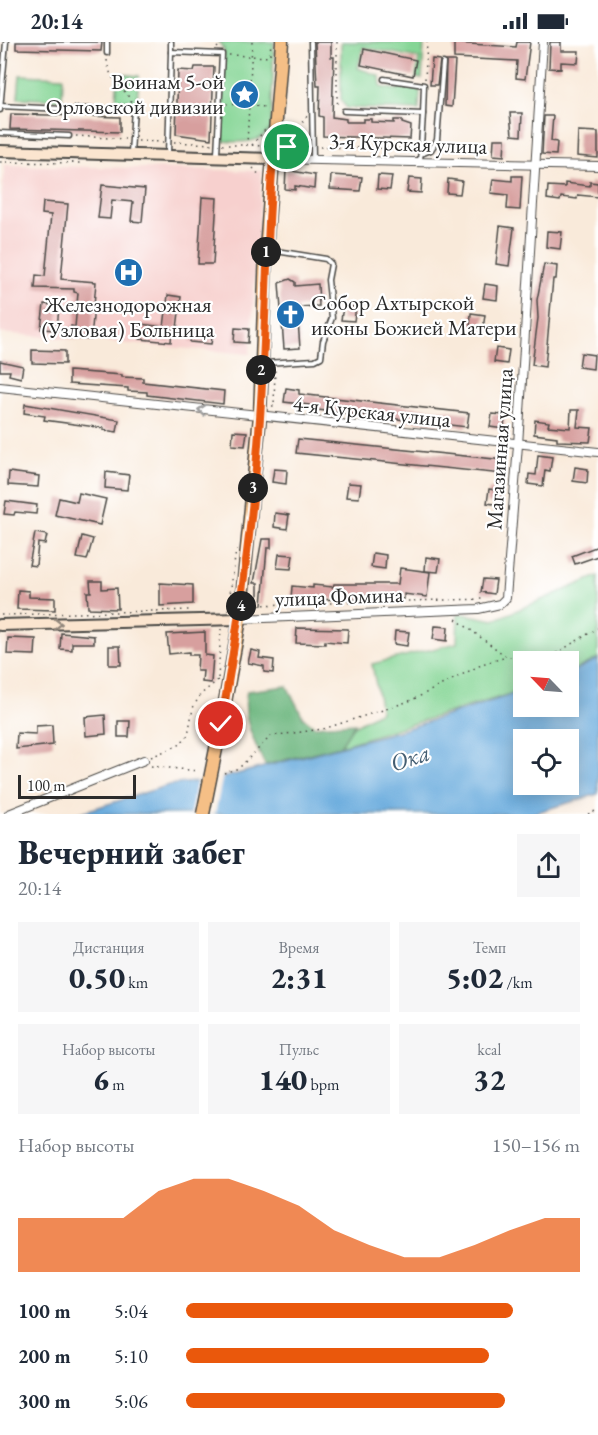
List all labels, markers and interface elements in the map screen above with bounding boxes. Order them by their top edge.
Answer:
text: 20:14 [30,7,83,36]
place label: Воинам 5-ой Орловской дивизии [46,67,224,121]
place icon: Воинам 5-ой Орловской дивизии [229,78,261,110]
pin [261,121,312,172]
street label: 3-я Курская улица [328,126,488,161]
icon: arrive [270,130,303,163]
pin: 1 [251,237,281,267]
text: 1 [262,241,270,262]
hospital icon: Железнодорожная (Узловая) Больница [112,256,144,288]
place label: Собор Ахтырской иконы Божией Матери [311,288,517,342]
place label: Железнодорожная (Узловая) Больница [41,290,215,344]
church icon: Собор Ахтырской иконы Божией Матери [274,299,306,331]
pin: 2 [246,355,276,385]
text: 2 [257,359,265,380]
street label: Магазинная улица [479,367,520,531]
street label: 4-я Курская улица [291,389,453,434]
one-way arrow [197,404,206,417]
pin: 3 [238,473,268,503]
text: 3 [249,477,257,498]
street label: улица Фомина [274,580,404,613]
pin: 4 [226,591,256,621]
text: 4 [237,595,245,616]
one-way arrow [54,618,63,630]
north arrow [513,651,579,717]
map controls [513,651,579,795]
pin [195,698,246,749]
icon: check [204,707,237,740]
button: locate [513,729,579,795]
water label: Ока [386,737,434,778]
scale bar [18,772,136,800]
text: 100 m [27,775,66,796]
text: Вечерний забег [18,831,245,874]
button: share [517,834,580,897]
text: 20:14 [18,875,61,901]
text: Дистанция [73,937,144,958]
text: Время [278,937,320,958]
text: Темп [473,937,506,958]
text: 0.50 [69,958,125,997]
text: 2:31 [270,958,328,997]
text: 5:02 [446,958,503,997]
text: km [125,972,148,993]
text: /km [503,972,533,993]
text: Набор высоты [62,1039,155,1060]
text: Пульс [279,1039,319,1060]
text: kcal [477,1039,501,1060]
text: 6 [93,1060,109,1099]
text: 140 [259,1060,307,1099]
text: 32 [473,1060,506,1099]
text: m [109,1074,125,1095]
text: bpm [307,1074,339,1095]
text: Набор высоты [18,1132,134,1158]
text: 150–156 m [492,1132,580,1158]
text: 100 m [18,1298,71,1324]
text: 5:04 [114,1298,148,1324]
text: 200 m [18,1343,71,1369]
text: 5:10 [114,1343,148,1369]
text: 300 m [18,1388,71,1414]
text: 5:06 [114,1388,148,1414]

